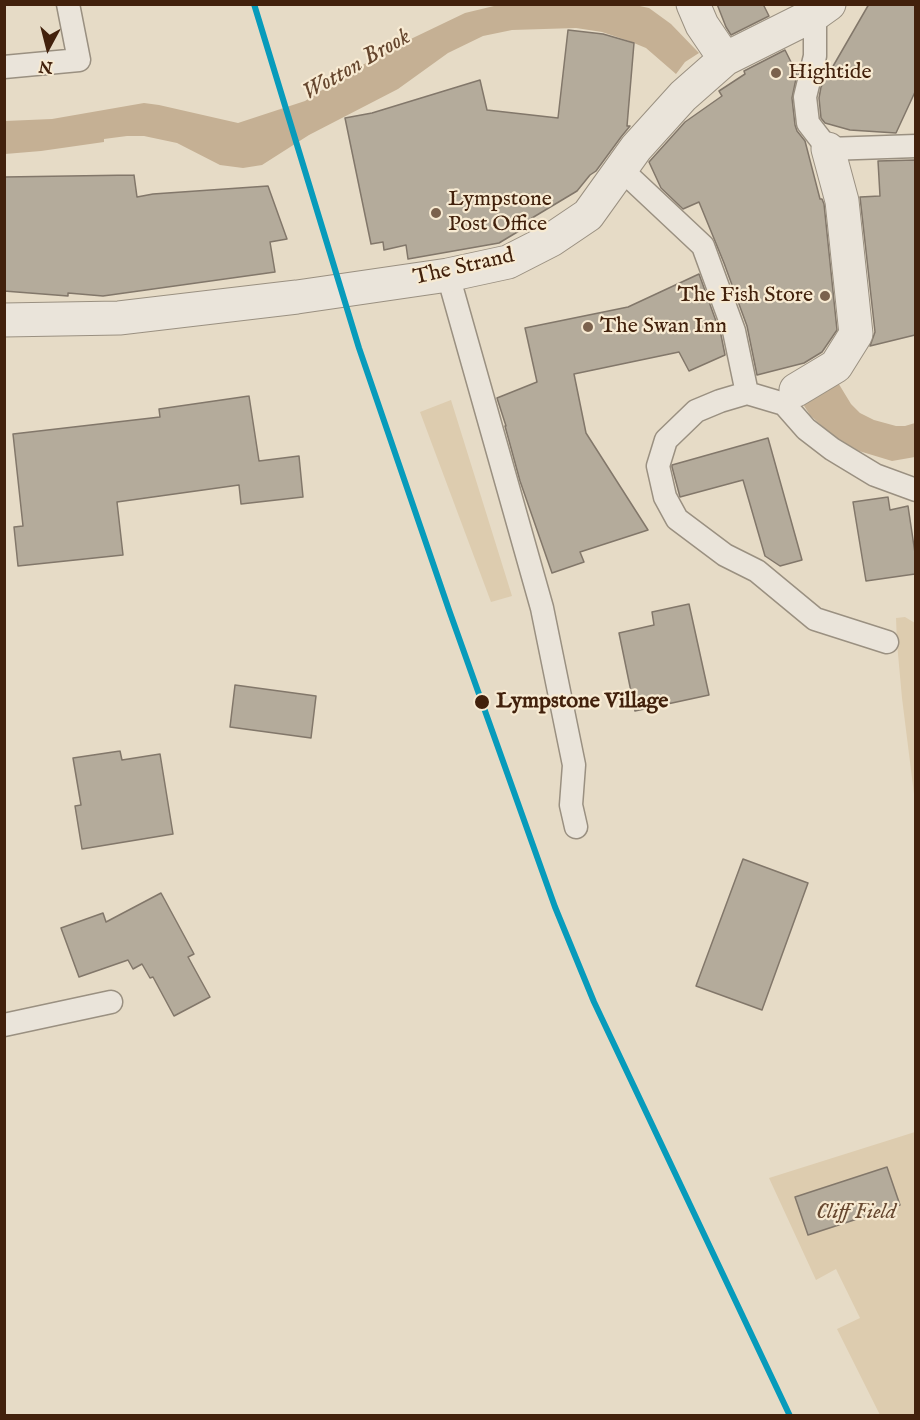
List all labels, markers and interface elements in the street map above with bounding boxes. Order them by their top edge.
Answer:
north arrow [18,18,78,78]
water label: Wotton Brook [298,23,416,109]
text: N [38,55,54,77]
place label: Hightide [788,60,872,86]
marker: Hightide [769,66,783,80]
place label: Lympstone Post Office [448,187,552,238]
marker: Lympstone Post Office [429,206,443,220]
street label: The Strand [411,244,517,292]
place label: The Fish Store [678,283,813,309]
marker: The Fish Store [818,289,832,303]
place label: The Swan Inn [600,314,727,340]
marker: The Swan Inn [581,320,595,334]
place label: Lympstone Village [496,689,668,715]
marker: Lympstone Village [473,693,491,711]
park label: Cliff Field [816,1200,896,1226]

